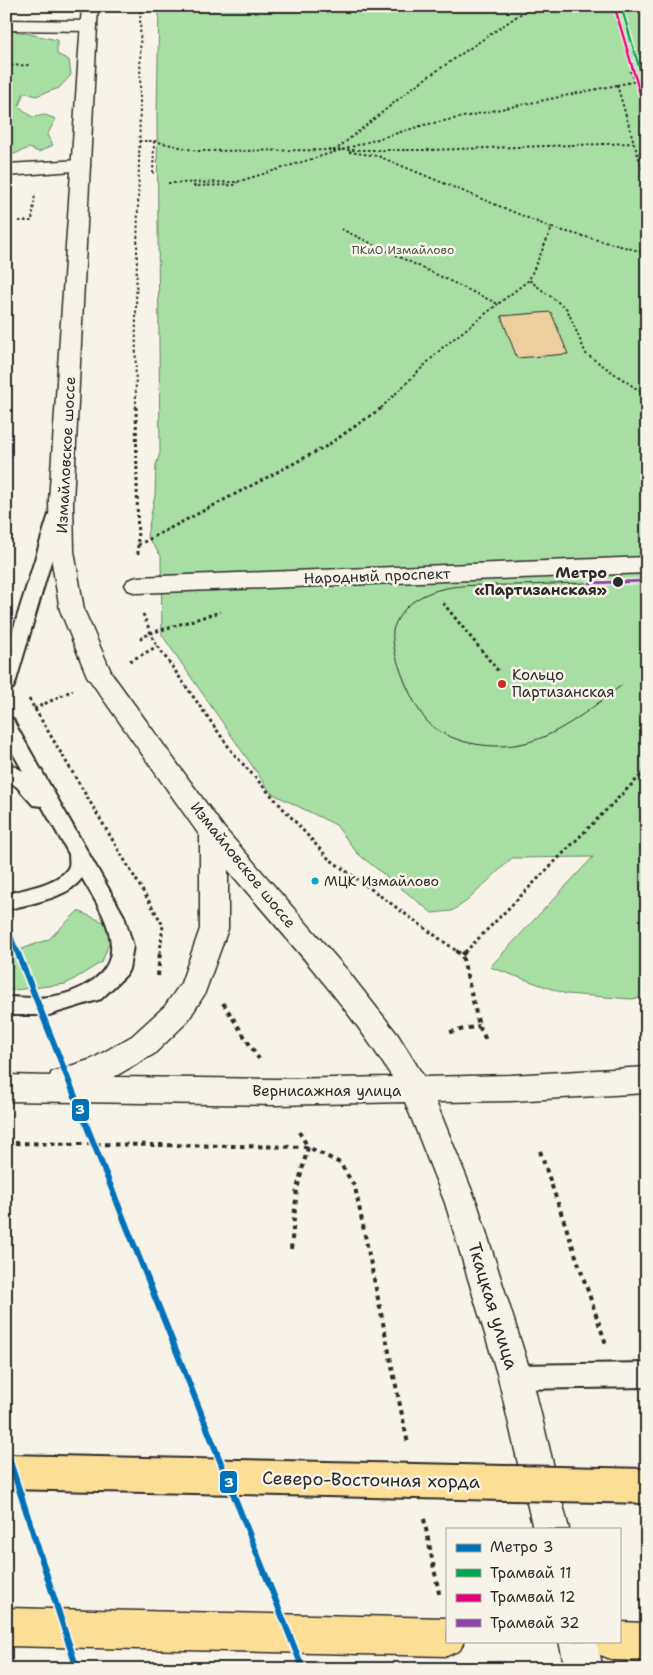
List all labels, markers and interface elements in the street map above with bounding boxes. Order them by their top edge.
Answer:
park label: ПКиО Измайлово [352,242,454,258]
street label: Измайловское шоссе [52,376,80,534]
street label: Народный проспект [303,563,451,589]
place label: Метро «Партизанская» [474,563,607,600]
marker: Метро «Партизанская» [611,575,625,589]
place label: Кольцо Партизанская [512,665,614,702]
marker: Кольцо Партизанская [496,678,508,690]
street label: Измайловское шоссе [186,798,300,932]
place label: МЦК Измайлово [324,872,439,890]
marker: МЦК Измайлово [310,876,320,886]
street label: Вернисажная улица [253,1081,402,1101]
line badge: 3 [71,1098,90,1122]
text: 3 [75,1100,85,1118]
street label: Ткацкая улица [462,1239,524,1373]
street label: Северо-Восточная хорда [262,1466,480,1494]
line badge: 3 [219,1470,238,1494]
text: 3 [224,1473,234,1491]
legend [446,1528,620,1642]
text: Метро 3 [490,1537,553,1557]
text: Трамвай 11 [490,1563,571,1583]
text: Трамвай 12 [490,1587,575,1607]
text: Трамвай 32 [490,1613,579,1633]

